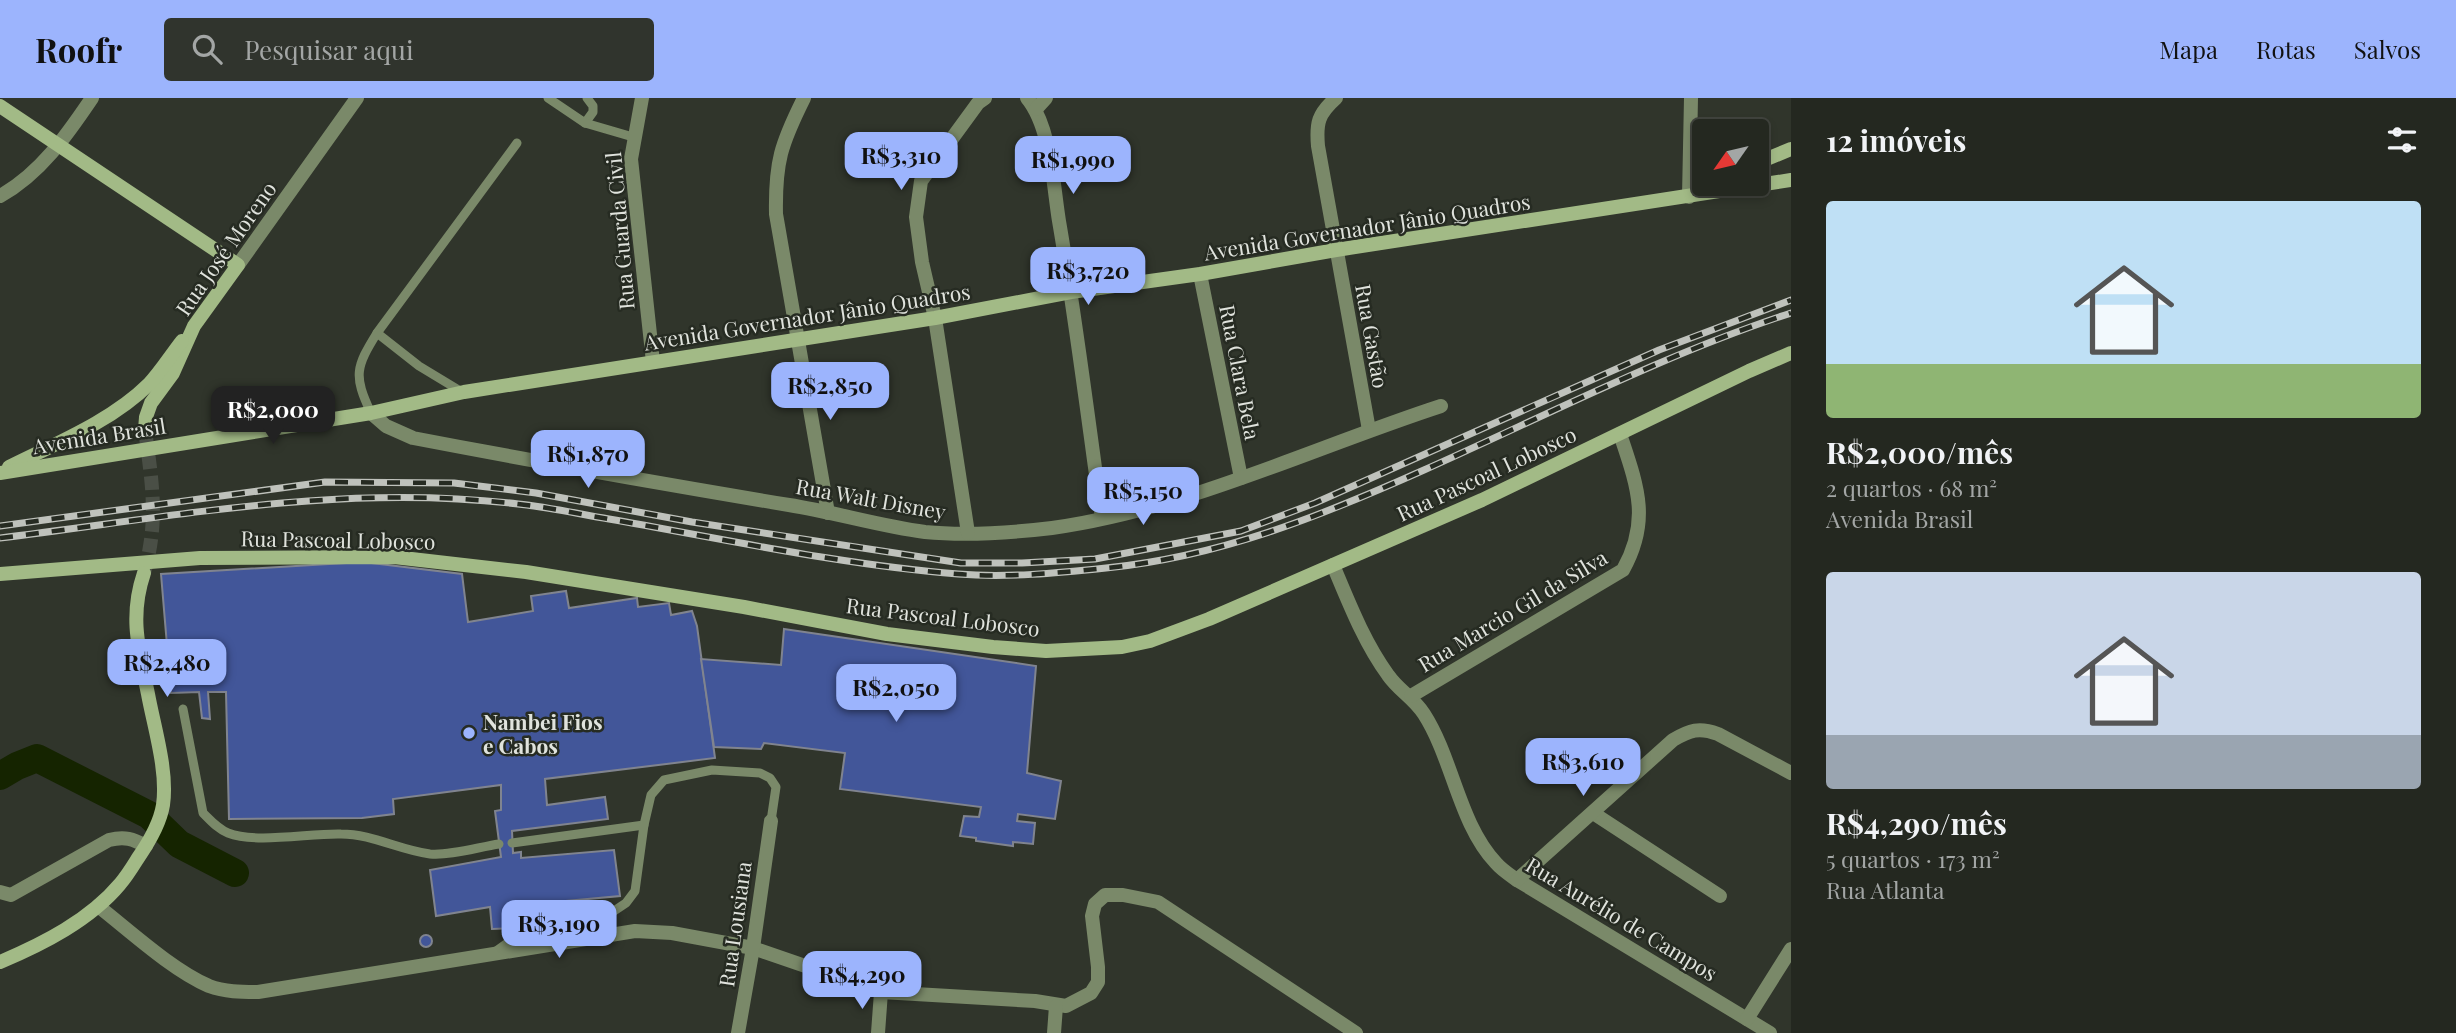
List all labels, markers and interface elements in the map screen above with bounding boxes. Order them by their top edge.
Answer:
search box [164,18,654,81]
text: Roofr [35,27,122,71]
icon: search [188,30,226,68]
text: Pesquisar aqui [244,32,414,67]
text: Mapa [2159,33,2218,65]
text: Rotas [2256,33,2316,65]
text: Salvos [2354,33,2421,65]
north arrow [1692,119,1769,196]
map controls [1692,119,1769,196]
text: 12 imóveis [1826,120,1966,160]
icon: filters [2383,121,2421,159]
pin: R$3,310 [836,132,966,192]
pin: R$1,990 [1008,136,1138,196]
text: R$3,310 [861,139,941,170]
text: R$1,990 [1031,143,1115,174]
street label: Rua Guarda Civil [598,151,640,311]
street label: Rua José Moreno [168,175,282,321]
street label: Avenida Governador Jânio Quadros [1201,186,1532,266]
icon: home [2061,247,2187,373]
pin: R$3,720 [1023,248,1153,307]
text: R$3,720 [1046,254,1130,285]
street label: Avenida Governador Jânio Quadros [641,276,972,356]
street label: Rua Gastão [1350,282,1396,390]
street label: Rua Clara Bela [1214,302,1268,442]
pin: R$2,850 [765,362,895,422]
text: R$2,850 [787,369,873,400]
pin: R$2,000 [208,386,338,446]
text: R$2,000 [227,393,319,424]
street label: Avenida Brasil [29,411,168,460]
street label: Rua Pascoal Lobosco [1392,419,1580,527]
pin: R$1,870 [523,430,653,490]
text: R$2,000/mês [1826,432,2013,472]
text: R$1,870 [547,437,629,468]
pin: R$5,150 [1078,468,1208,527]
street label: Rua Walt Disney [794,471,948,525]
text: 2 quartos · 68 m² [1826,472,1997,503]
text: R$5,150 [1103,474,1183,505]
text: Avenida Brasil [1826,503,1973,534]
street label: Rua Pascoal Lobosco [240,523,436,555]
street label: Rua Marcio Gil da Silva [1412,542,1612,678]
street label: Rua Pascoal Lobosco [845,590,1041,642]
icon: home [2061,618,2187,744]
pin: R$2,480 [102,640,232,699]
text: R$2,480 [123,646,211,677]
pin: R$2,050 [831,664,961,724]
text: R$2,050 [852,671,940,702]
place label: Nambei Fios e Cabos [483,707,603,759]
marker: Nambei Fios e Cabos [461,725,477,741]
pin: R$3,610 [1518,738,1648,798]
text: R$3,610 [1541,745,1625,776]
text: R$4,290/mês [1826,803,2007,843]
text: 5 quartos · 173 m² [1826,843,2000,874]
street label: Rua Aurélio de Campos [1521,850,1723,986]
street label: Rua Lousiana [711,859,757,988]
text: Rua Atlanta [1826,874,1944,905]
pin: R$3,190 [494,900,624,960]
text: R$3,190 [518,907,600,938]
pin: R$4,290 [797,951,927,1011]
text: R$4,290 [818,958,906,989]

